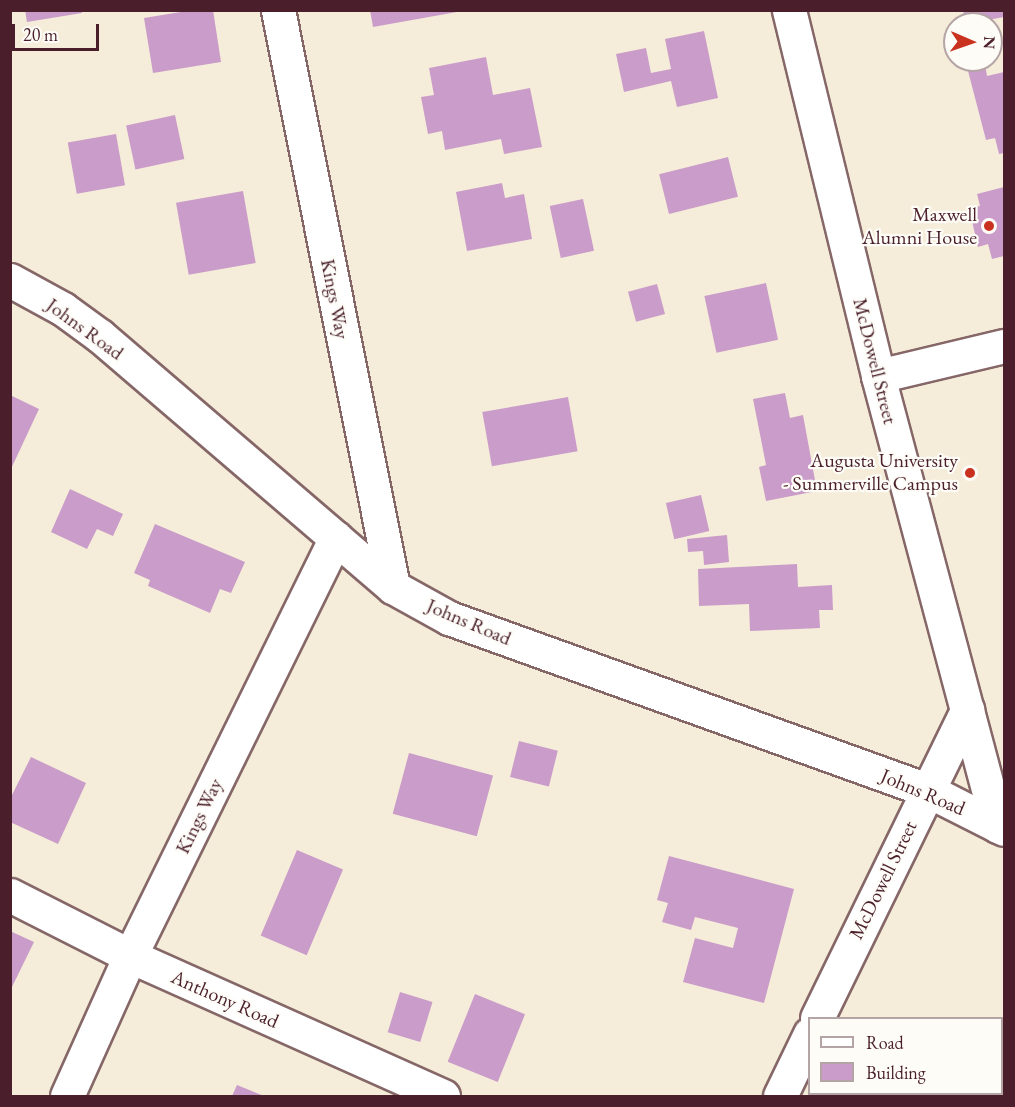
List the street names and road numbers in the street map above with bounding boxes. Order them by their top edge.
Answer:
street label: Kings Way [315,257,355,341]
street label: Johns Road [42,293,128,365]
street label: McDowell Street [848,296,902,426]
street label: Johns Road [423,593,515,651]
street label: Johns Road [877,763,969,821]
street label: Kings Way [170,774,228,858]
street label: McDowell Street [844,817,922,943]
street label: Anthony Road [167,965,283,1033]

